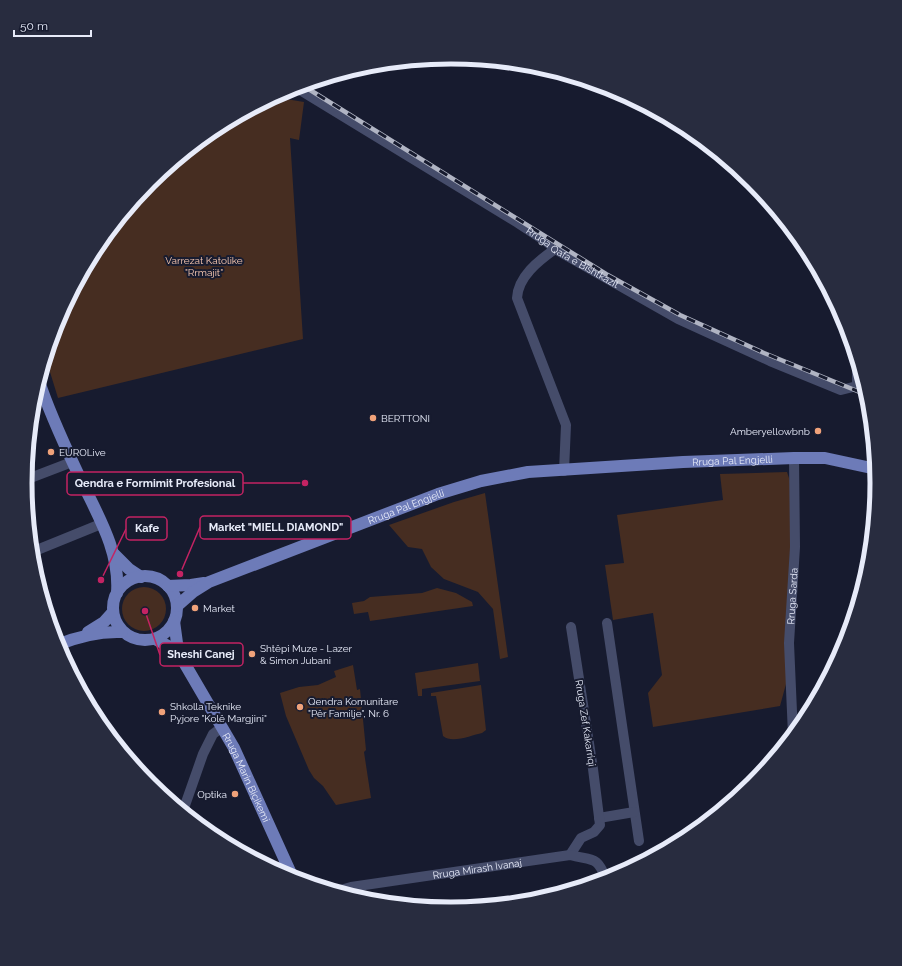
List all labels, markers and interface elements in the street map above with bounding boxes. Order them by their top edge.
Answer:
scale bar [14,12,91,38]
text: 50 m [20,19,48,33]
street label: Rruga Qafa e Bishtkazit [524,225,621,291]
park label: Varrezat Katolike "Rrmajit" [165,255,243,278]
marker: BERTTONI [368,413,378,423]
place label: BERTTONI [381,413,430,424]
place label: Amberyellowbnb [730,426,810,437]
marker: Amberyellowbnb [813,426,823,436]
marker: EUROLive [46,447,56,457]
place label: EUROLive [59,447,106,458]
street label: Rruga Pal Engjelli [692,454,773,468]
callout: Qendra e Formimit Profesional [67,472,243,495]
text: Qendra e Formimit Profesional [75,477,236,490]
street label: Rruga Pal Engjelli [366,487,445,526]
callout: Market "MIELL DIAMOND" [200,516,351,539]
callout: Kafe [126,517,167,540]
text: Market "MIELL DIAMOND" [209,521,343,534]
text: Kafe [135,522,160,535]
street label: Rruga Sarda [785,568,800,625]
marker: Market [190,603,200,613]
place label: Market [203,603,236,614]
callout: Sheshi Canej [160,643,243,666]
place label: Shtëpi Muze - Lazer & Simon Jubani [260,643,353,666]
text: Sheshi Canej [167,648,235,661]
marker: Shtëpi Muze - Lazer & Simon Jubani [247,649,257,659]
street label: Rruga Zef Kakarriqi [573,679,598,767]
place label: Qendra Komunitare "Për Familje", Nr. 6 [308,696,398,719]
place label: Shkolla Teknike Pyjore "Kolë Margjini" [170,701,267,724]
marker: Qendra Komunitare "Për Familje", Nr. 6 [295,702,305,712]
marker: Shkolla Teknike Pyjore "Kolë Margjini" [157,707,167,717]
street label: Rruga Marin Biçikemi [220,731,272,824]
place label: Optika [197,789,227,800]
marker: Optika [230,789,240,799]
street label: Rruga Mirash Ivanaj [432,857,523,881]

